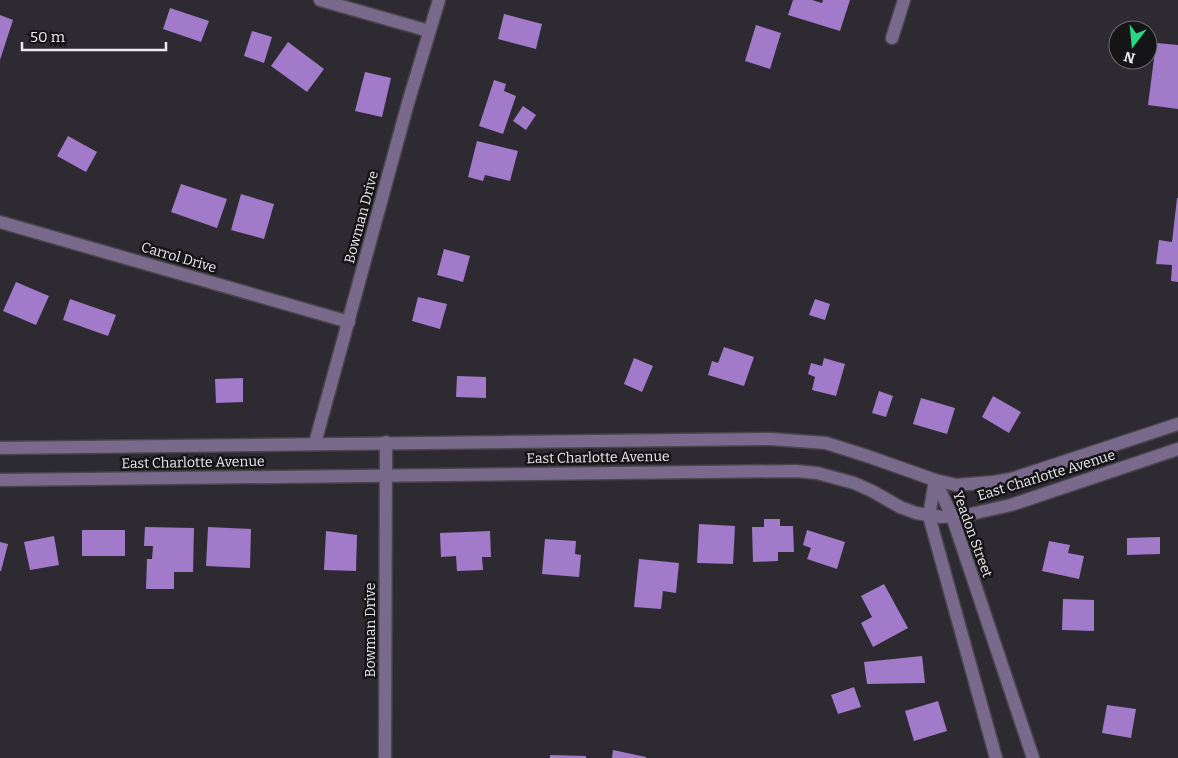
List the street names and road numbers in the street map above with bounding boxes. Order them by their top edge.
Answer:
street label: Bowman Drive [341,169,382,265]
street label: Carrol Drive [139,239,219,276]
street label: East Charlotte Avenue [975,446,1117,505]
street label: East Charlotte Avenue [526,448,670,467]
street label: East Charlotte Avenue [121,453,265,472]
street label: Yeadon Street [949,489,996,580]
street label: Bowman Drive [362,583,379,677]

